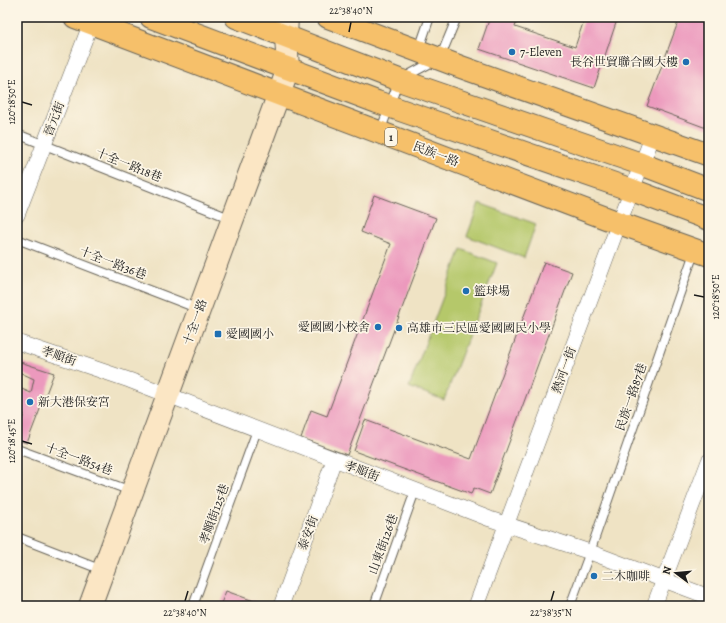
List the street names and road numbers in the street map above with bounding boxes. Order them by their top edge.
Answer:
street label: 晉元街 [40,98,68,139]
road number: 1 [385,128,397,146]
street label: 民族一路 [411,138,461,170]
street label: 十全一路18巷 [94,144,164,186]
street label: 十全一路36巷 [77,243,149,283]
street label: 十全一路 [179,297,211,347]
street label: 孝順街 [39,343,80,370]
street label: 熱河一街 [548,344,580,395]
street label: 民族一路87巷 [612,361,650,433]
street label: 十全一路54巷 [43,439,115,479]
street label: 孝順街 [342,457,383,485]
street label: 孝順街125巷 [196,482,232,546]
street label: 山東街126巷 [365,511,401,577]
street label: 泰安街 [294,512,322,553]

